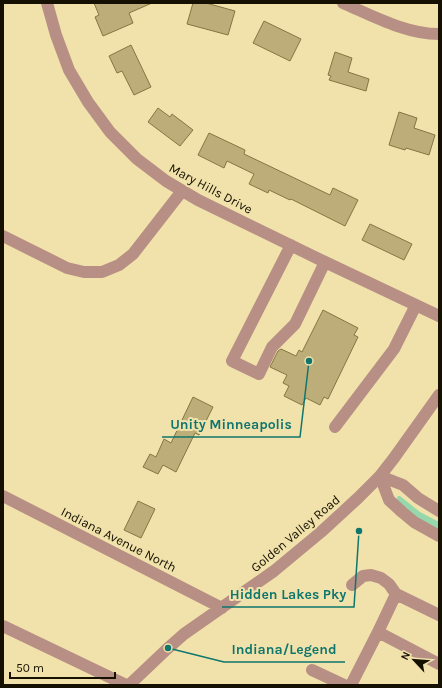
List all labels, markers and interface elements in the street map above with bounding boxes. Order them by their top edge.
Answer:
street label: Mary Hills Drive [167,160,255,217]
callout: Unity Minneapolis [162,411,300,437]
text: Unity Minneapolis [170,416,292,433]
street label: Golden Valley Road [248,492,343,575]
street label: Indiana Avenue North [59,504,179,575]
callout: Hidden Lakes Pky [222,581,354,607]
text: Hidden Lakes Pky [230,586,346,603]
callout: Indiana/Legend [224,636,345,662]
north arrow [394,640,434,680]
text: Indiana/Legend [231,641,337,658]
text: N [398,649,413,662]
scale bar [10,654,115,680]
text: 50 m [16,661,44,675]

